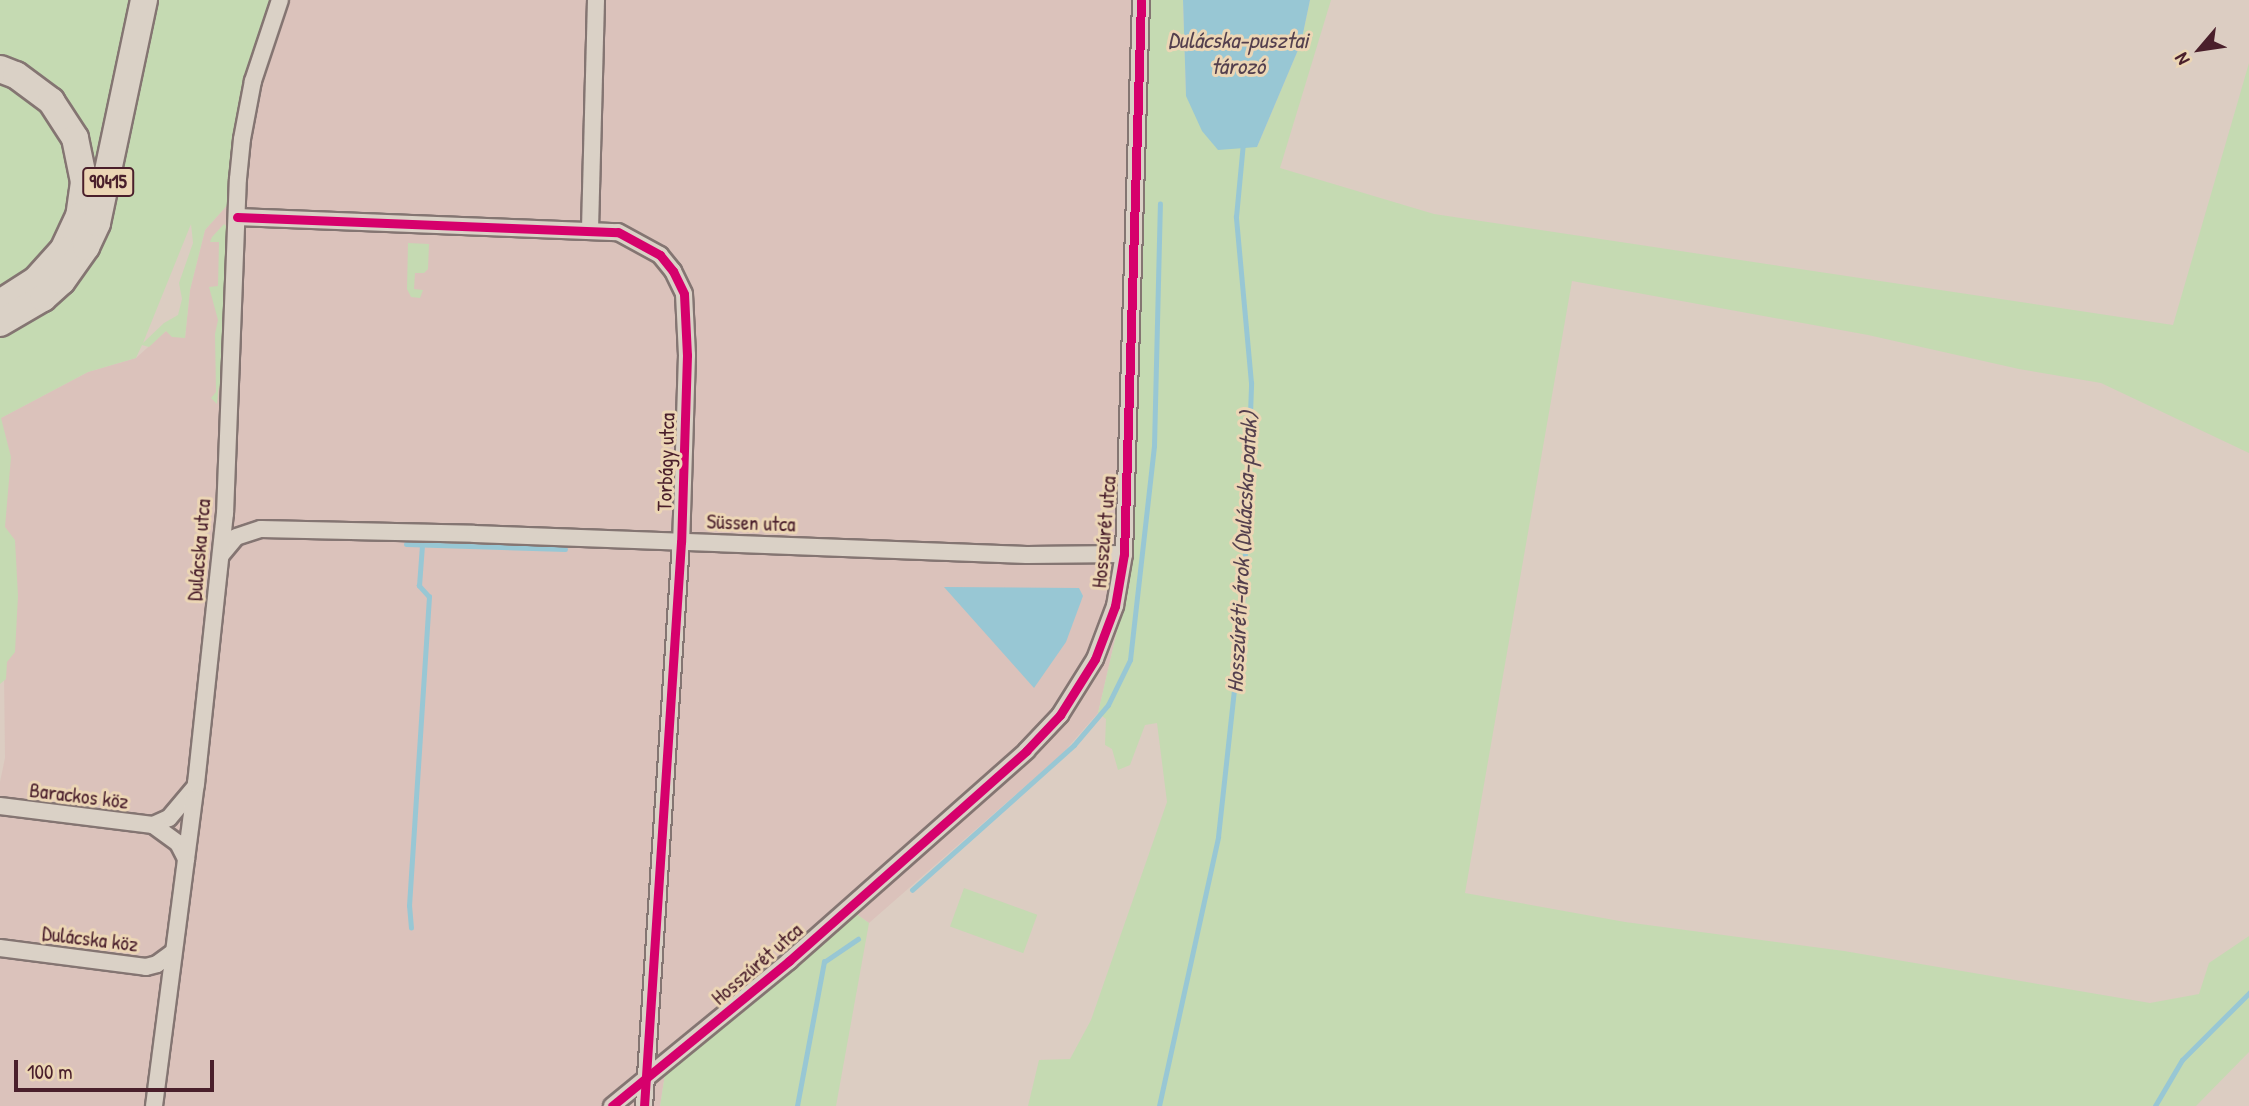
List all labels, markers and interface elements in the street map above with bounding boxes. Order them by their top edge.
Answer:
north arrow [2165,14,2235,84]
water label: Dulácska-pusztai tározó [1168,26,1308,80]
text: N [2168,48,2195,70]
road number: 90415 [82,166,134,198]
water label: Hosszúréti-árok (Dulácska-patak) [1221,411,1263,693]
street label: Torbágy utca [652,412,680,512]
street label: Hosszúrét utca [1087,475,1121,589]
street label: Dulácska utca [182,498,216,602]
street label: Süssen utca [706,509,796,537]
street label: Barackos köz [28,777,130,815]
street label: Hosszúrét utca [706,918,808,1010]
street label: Dulácska köz [41,921,139,957]
scale bar [18,1046,217,1090]
text: 100 m [27,1057,73,1086]

